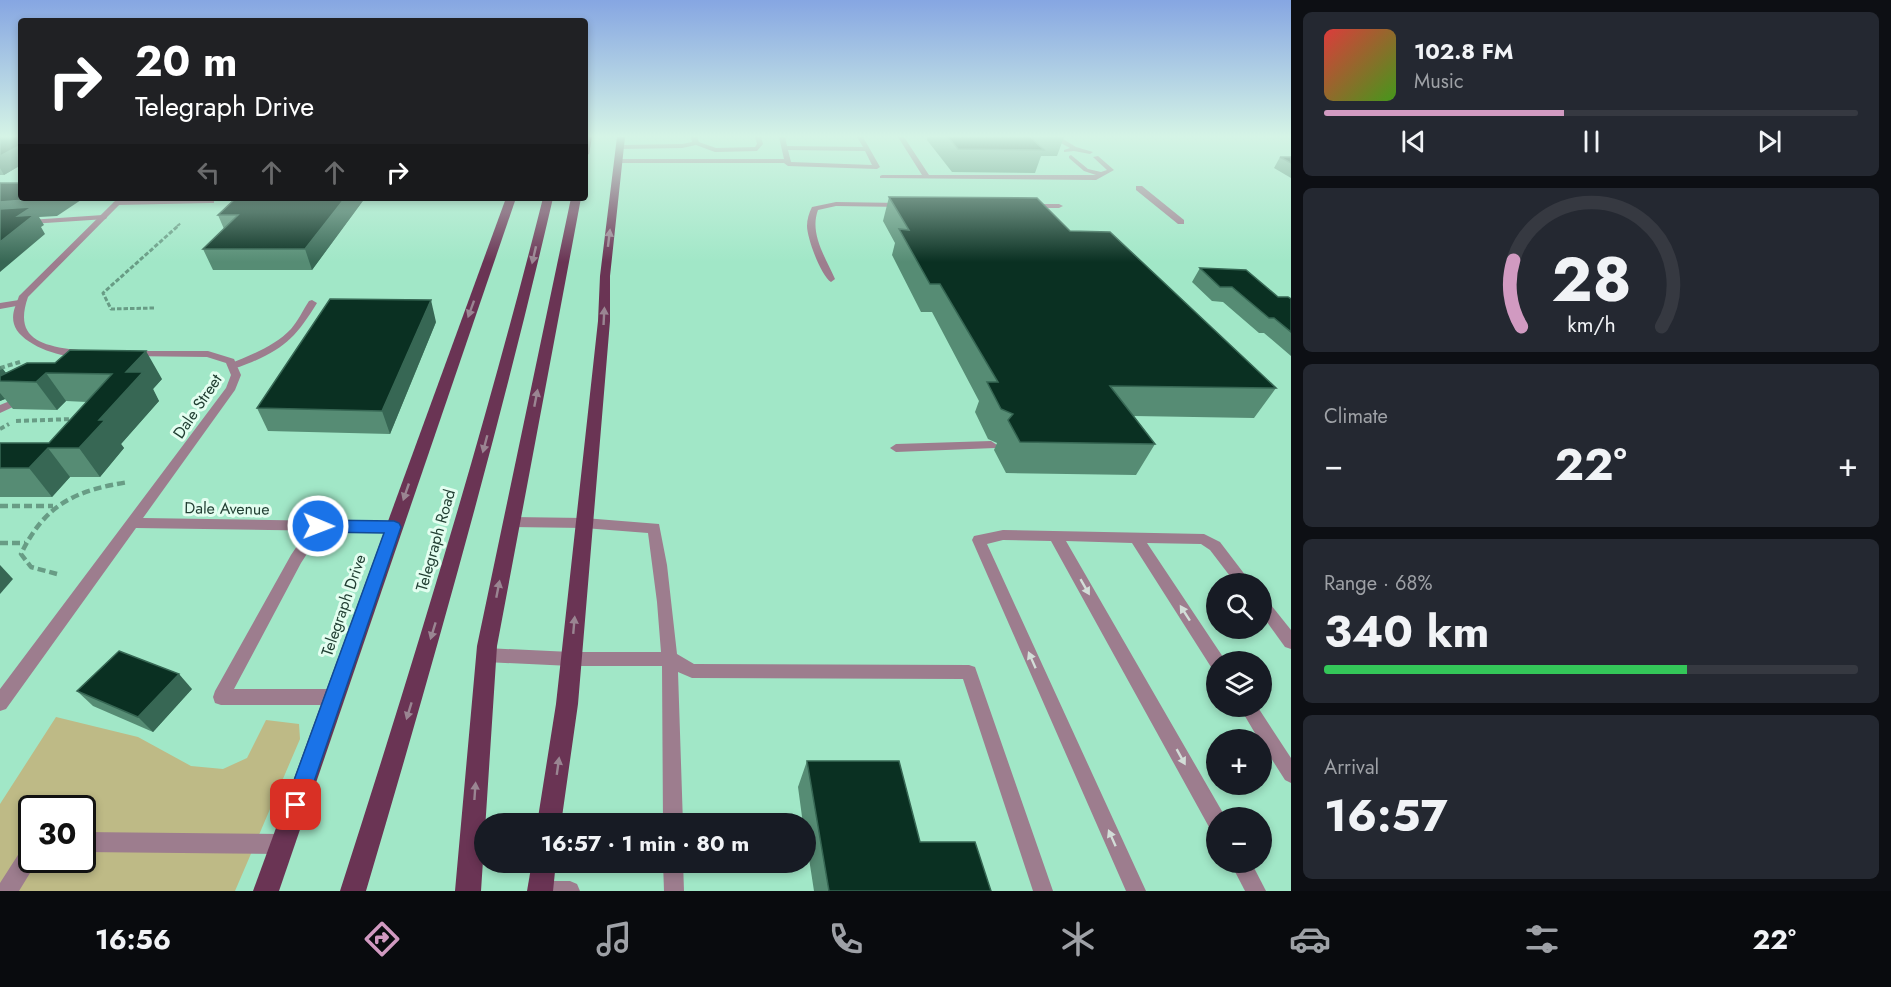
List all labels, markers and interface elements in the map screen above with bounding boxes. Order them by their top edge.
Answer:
text: 20 m [135,31,237,92]
text: 102.8 FM [1414,35,1513,67]
icon: right [36,42,114,120]
text: Music [1414,67,1464,96]
text: Telegraph Drive [135,87,314,126]
icon: previous [1397,125,1430,158]
icon: pause [1575,125,1608,158]
icon: next [1753,125,1786,158]
icon: left [192,156,225,189]
icon: ahead [255,156,288,189]
icon: ahead [318,156,351,189]
icon: right [381,156,414,189]
one-way arrow [604,229,614,248]
text: 28 [1551,234,1631,324]
one-way arrow [529,246,539,264]
one-way arrow [466,300,476,318]
one-way arrow [599,307,608,326]
text: km/h [1567,309,1615,340]
street label: Dale Street [167,369,228,443]
one-way arrow [532,388,541,407]
text: Climate [1324,402,1388,431]
text: 22° [1554,432,1627,497]
one-way arrow [480,435,490,453]
text: − [1324,441,1343,488]
text: + [1838,441,1858,488]
one-way arrow [400,484,410,502]
street label: Telegraph Road [410,486,461,594]
position arrow [286,494,350,558]
street label: Dale Avenue [184,496,270,521]
street label: Telegraph Drive [315,551,372,659]
text: Range · 68% [1324,569,1432,598]
map controls [1206,573,1272,873]
button: search [1206,573,1272,639]
one-way arrow [494,579,503,598]
one-way arrow [1080,579,1090,596]
text: 340 km [1324,599,1490,664]
one-way arrow [1179,605,1191,621]
one-way arrow [569,615,579,634]
one-way arrow [428,623,437,641]
one-way arrow [1027,650,1037,668]
button: layers [1206,651,1272,717]
one-way arrow [403,702,413,720]
button: + [1206,729,1272,795]
one-way arrow [1176,749,1187,765]
text: Arrival [1324,753,1379,782]
one-way arrow [553,756,562,775]
pin [270,779,321,830]
one-way arrow [471,781,480,800]
text: 16:57 [1324,783,1448,848]
icon: arrive [279,788,312,821]
speed limit sign: 30 [18,795,96,873]
button: − [1206,807,1272,873]
text: 16:57 · 1 min · 80 m [541,827,749,859]
one-way arrow [1107,828,1117,846]
icon: directions [361,918,403,960]
icon: music [593,918,635,960]
icon: phone [825,918,867,960]
icon: climate [1057,918,1099,960]
icon: car [1289,918,1331,960]
icon: filters [1521,918,1563,960]
text: 16:56 [95,920,171,959]
text: 22° [1753,920,1796,959]

